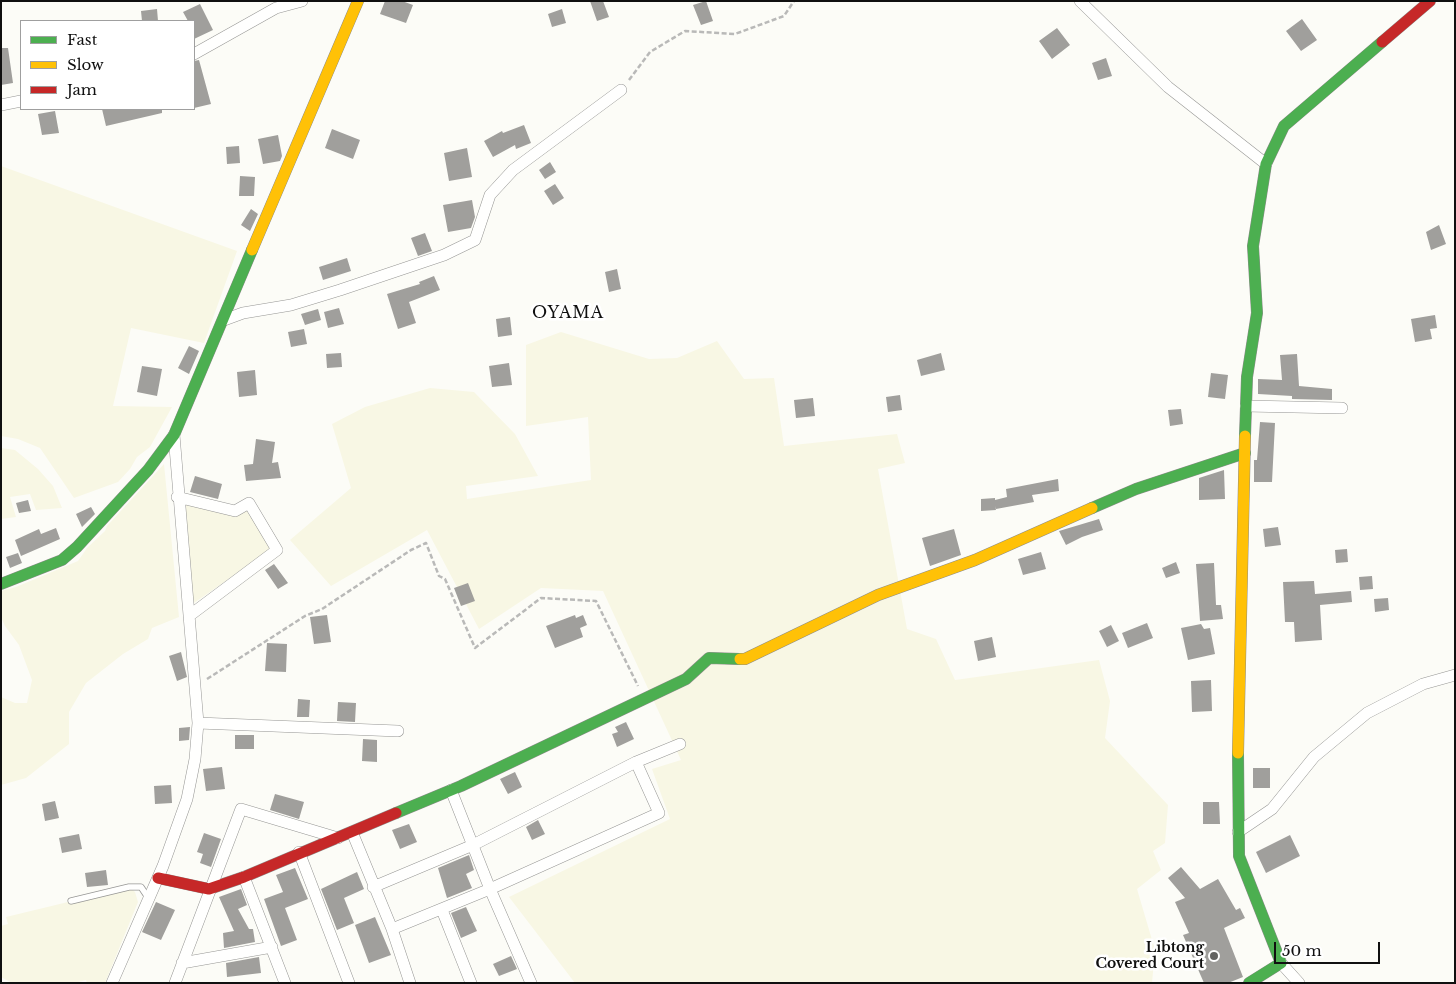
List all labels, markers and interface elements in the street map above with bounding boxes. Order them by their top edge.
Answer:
legend [20,20,195,110]
text: Fast [67,30,97,49]
text: Slow [67,55,104,74]
text: Jam [67,80,97,99]
district label: OYAMA [531,303,605,323]
scale bar [1276,932,1382,964]
place label: Libtong Covered Court [1095,940,1204,972]
text: 50 m [1282,941,1322,960]
marker: Libtong Covered Court [1208,950,1220,962]

